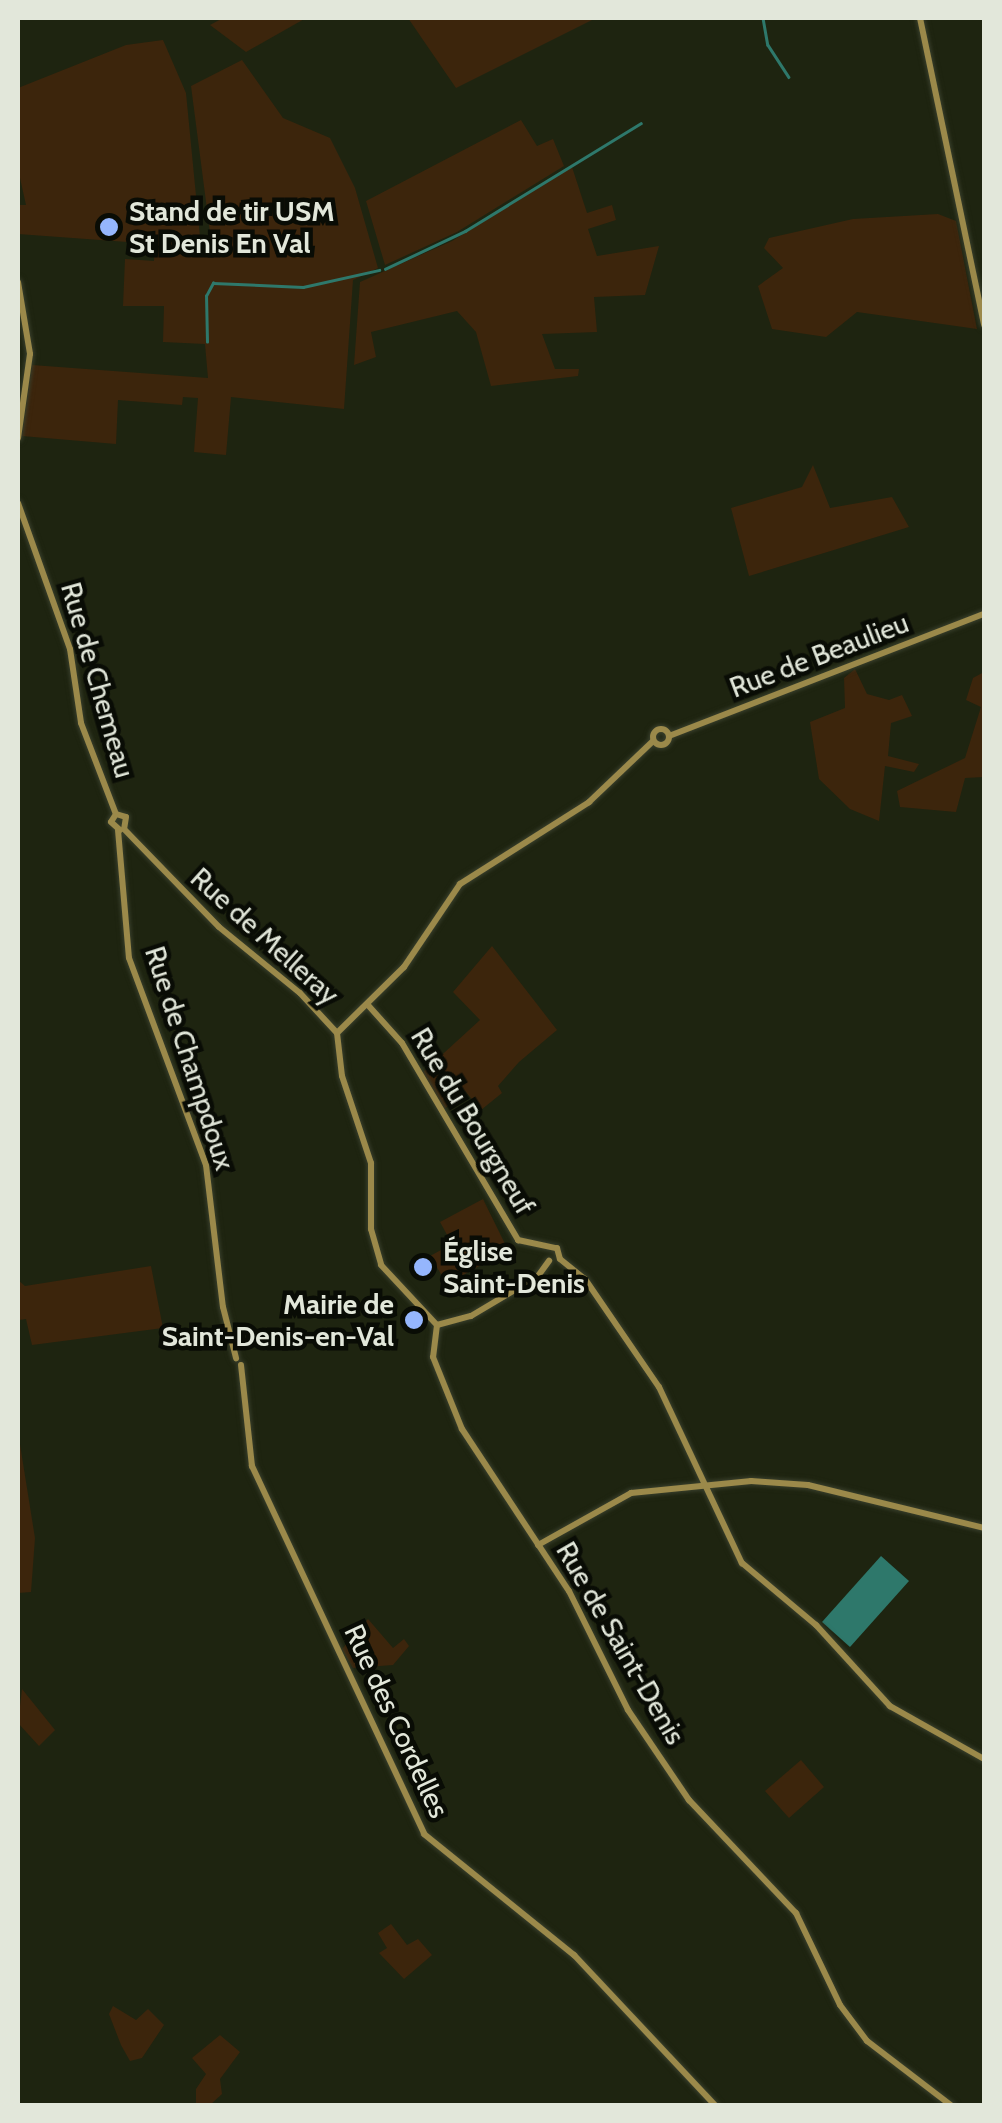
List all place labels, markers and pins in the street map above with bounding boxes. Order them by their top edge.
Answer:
place label: Stand de tir USM St Denis En Val [129,194,334,260]
marker: Stand de tir USM St Denis En Val [98,216,120,238]
place label: Église Saint-Denis [443,1234,585,1300]
marker: Église Saint-Denis [412,1256,434,1278]
place label: Mairie de Saint-Denis-en-Val [162,1287,394,1353]
marker: Mairie de Saint-Denis-en-Val [403,1309,425,1331]

